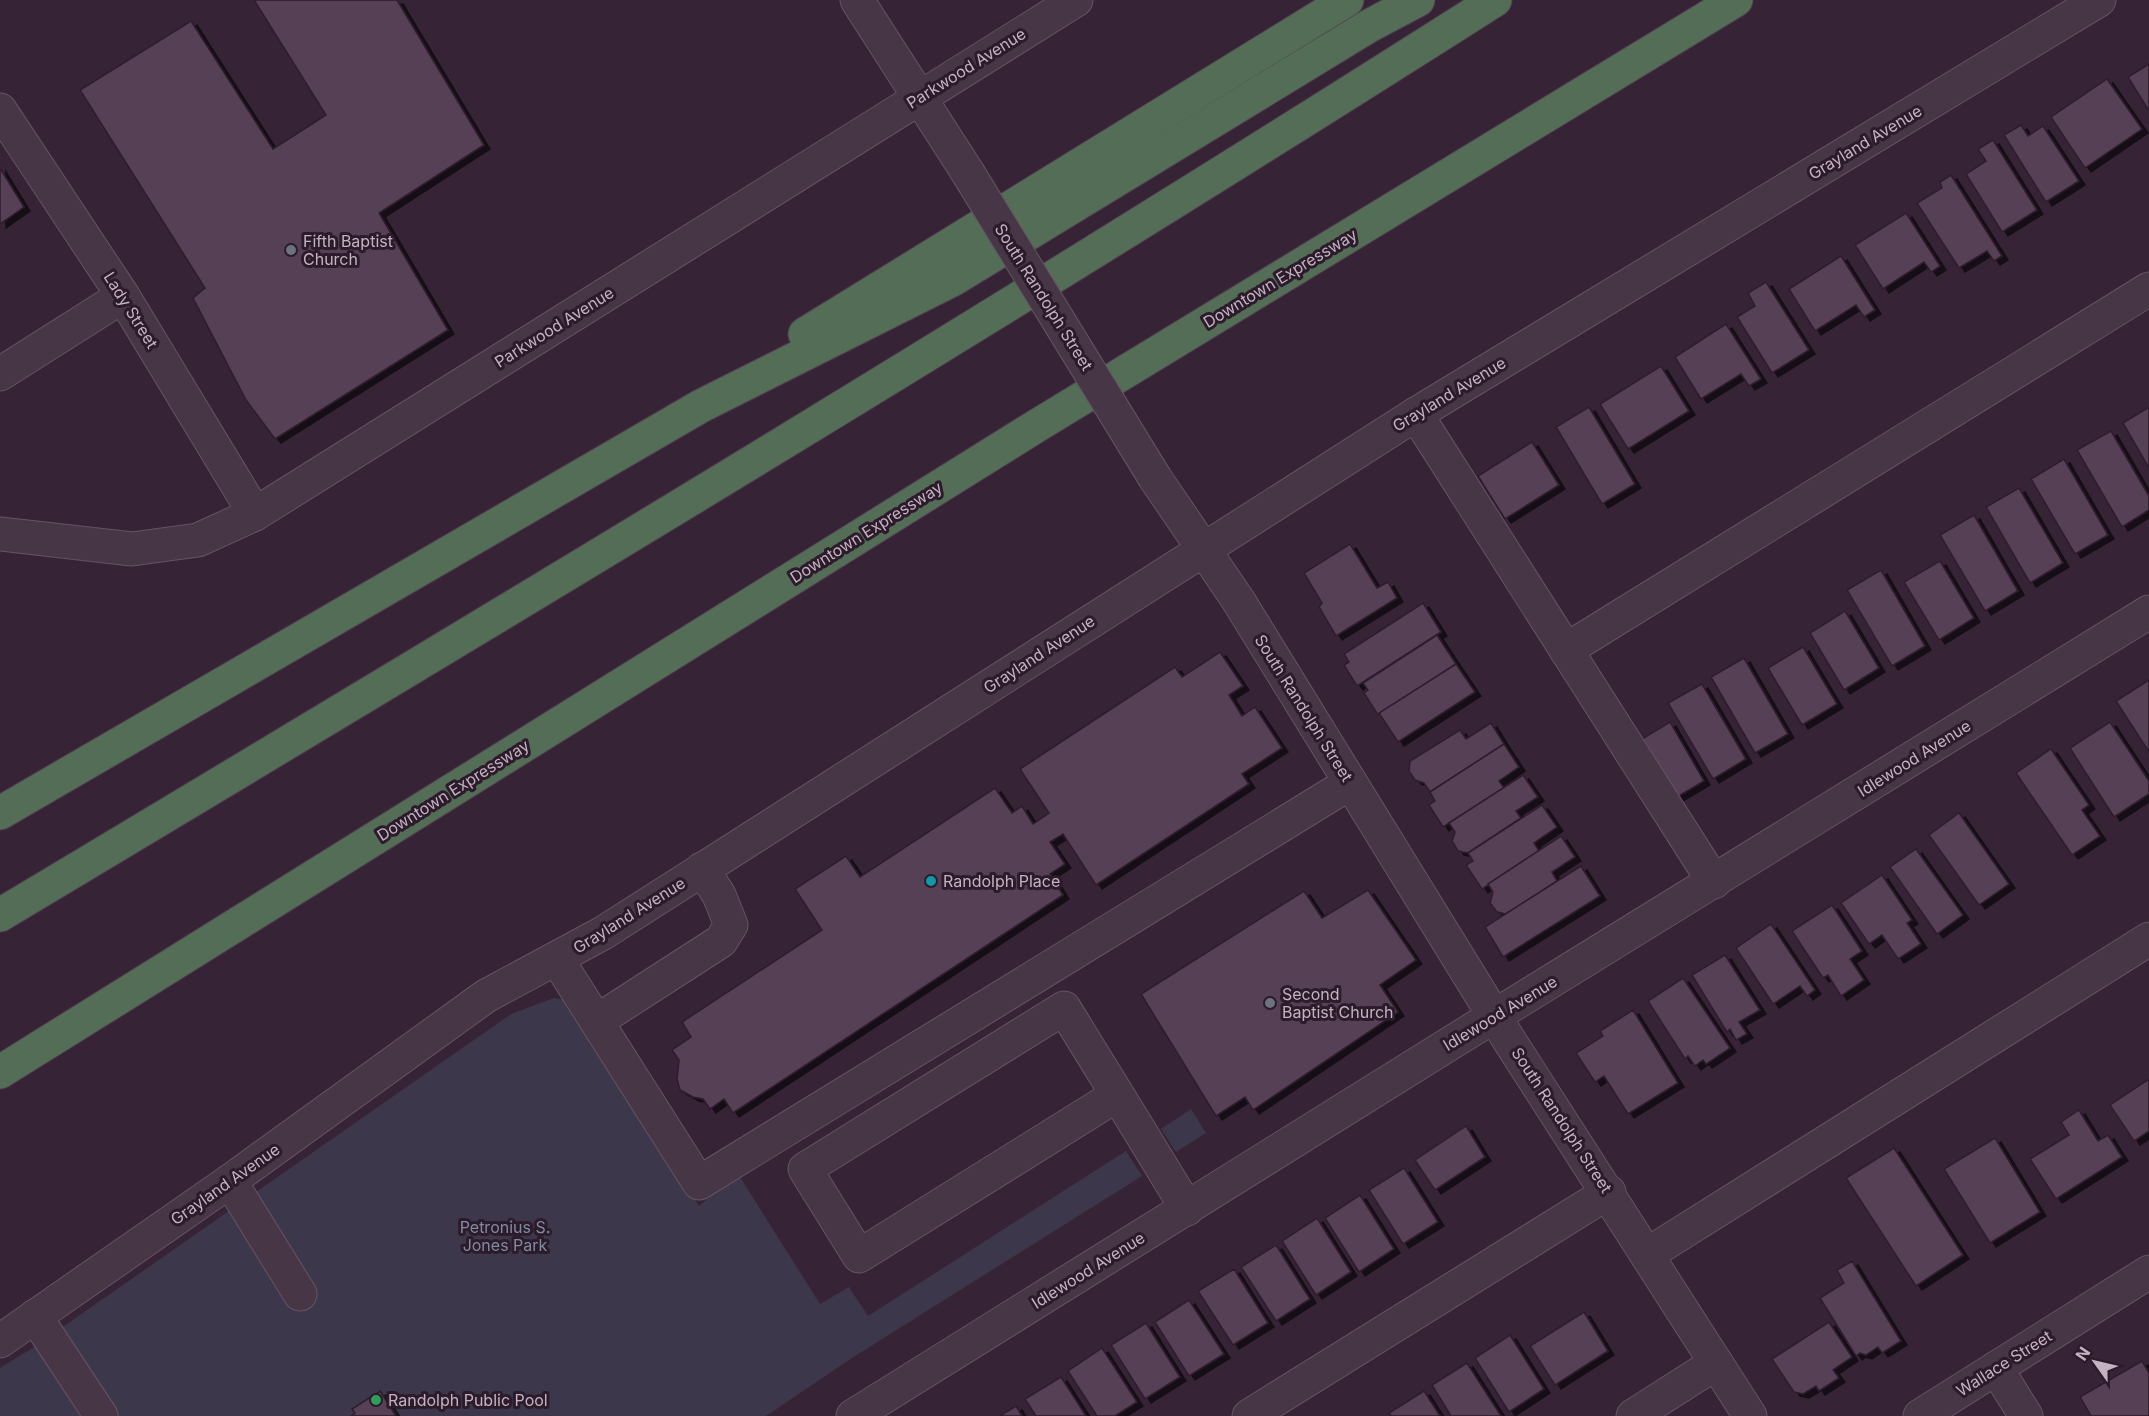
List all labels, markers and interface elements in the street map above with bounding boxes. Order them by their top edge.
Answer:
street label: Parkwood Avenue [903,23,1029,113]
street label: Grayland Avenue [1805,100,1925,184]
street label: South Randolph Street [991,220,1097,374]
street label: Downtown Expressway [1200,224,1360,332]
place label: Fifth Baptist Church [303,231,393,269]
marker: Fifth Baptist Church [284,243,298,257]
street label: Lady Street [100,268,162,352]
street label: Parkwood Avenue [491,282,617,372]
street label: Grayland Avenue [1389,352,1509,436]
street label: Downtown Expressway [786,477,946,587]
street label: Grayland Avenue [980,611,1098,697]
street label: South Randolph Street [1251,631,1357,785]
street label: Idlewood Avenue [1854,715,1974,801]
street label: Downtown Expressway [373,735,533,845]
place label: Randolph Place [943,871,1060,891]
street label: Grayland Avenue [569,872,689,958]
marker: Randolph Place [924,874,938,888]
street label: Idlewood Avenue [1439,971,1561,1055]
place label: Second Baptist Church [1282,984,1394,1022]
marker: Second Baptist Church [1263,996,1277,1010]
street label: South Randolph Street [1507,1044,1617,1196]
street label: Grayland Avenue [167,1139,283,1229]
park label: Petronius S. Jones Park [460,1217,550,1255]
street label: Idlewood Avenue [1028,1227,1148,1313]
street label: Wallace Street [1953,1326,2055,1400]
north arrow [2065,1332,2125,1392]
text: N [2071,1343,2094,1364]
place label: Randolph Public Pool [388,1390,548,1410]
marker: Randolph Public Pool [369,1393,383,1407]

